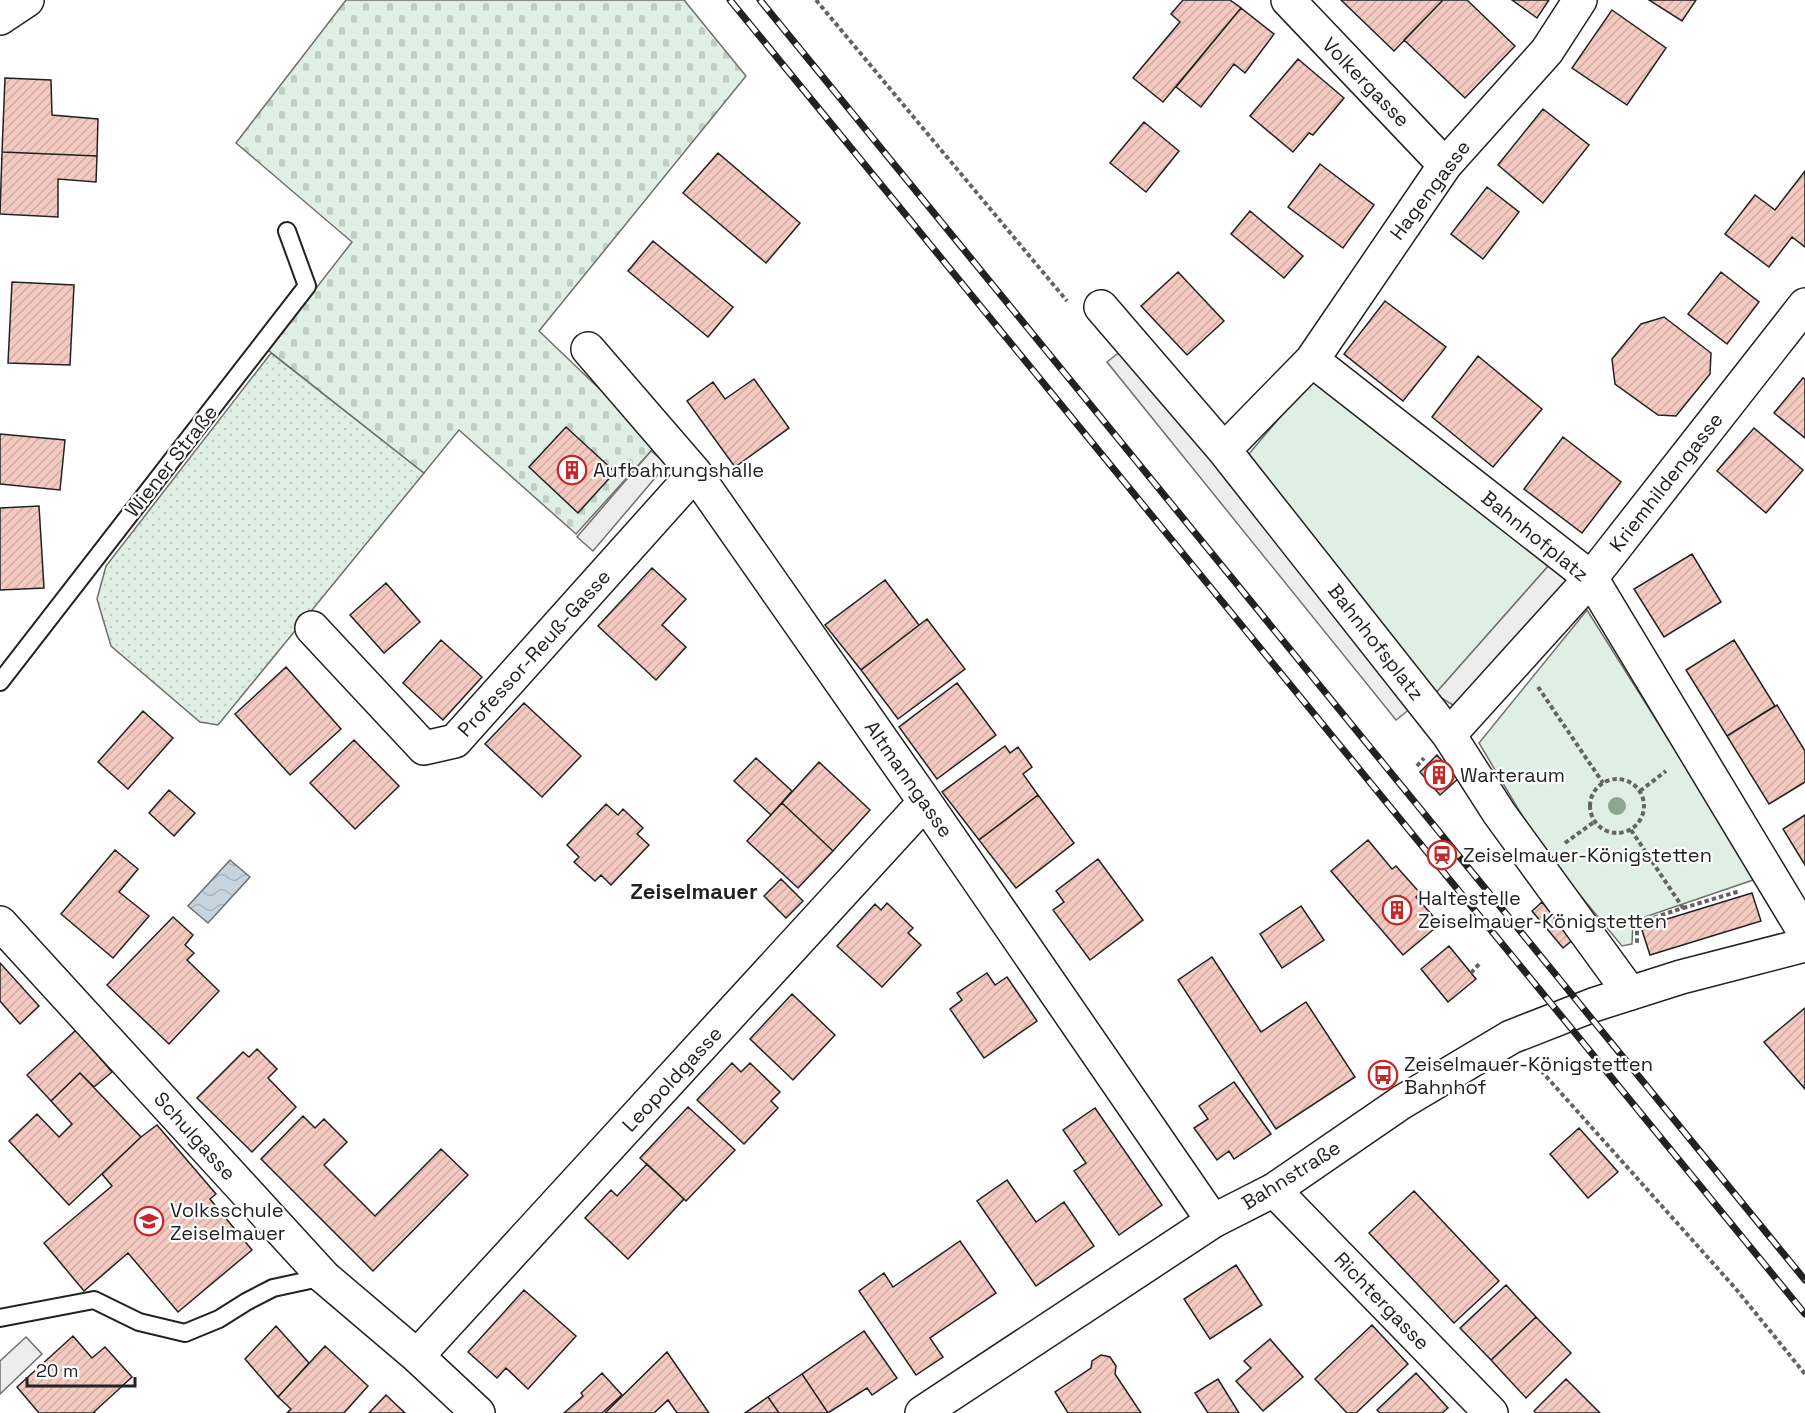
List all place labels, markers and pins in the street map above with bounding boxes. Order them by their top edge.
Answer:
building icon: Aufbahrungshalle [556,454,588,486]
place label: Aufbahrungshalle [593,457,764,483]
building icon: Warteraum [1423,759,1455,791]
place label: Warteraum [1460,762,1565,788]
station icon: Zeiselmauer-Königstetten [1426,839,1458,871]
place label: Zeiselmauer-Königstetten [1463,842,1712,868]
place label: Haltestelle Zeiselmauer-Königstetten [1418,885,1667,934]
building icon: Haltestelle Zeiselmauer-Königstetten [1381,894,1413,926]
place label: Zeiselmauer-Königstetten Bahnhof [1404,1051,1653,1100]
bus stop icon: Zeiselmauer-Königstetten Bahnhof [1367,1059,1399,1091]
place label: Volksschule Zeiselmauer [170,1197,285,1246]
school or university icon: Volksschule Zeiselmauer [133,1205,165,1237]

